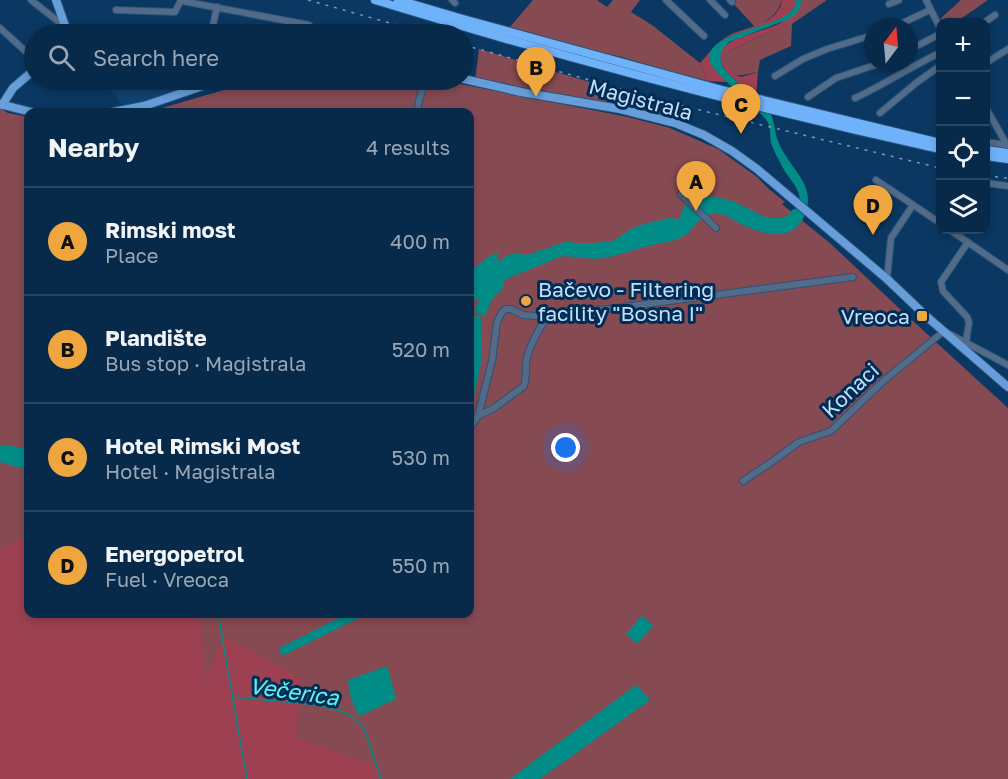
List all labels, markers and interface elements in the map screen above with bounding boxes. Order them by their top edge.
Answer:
north arrow [864,18,918,72]
map controls [936,18,990,234]
button: + [936,18,990,72]
search box [24,24,474,90]
icon: search [45,41,78,74]
text: Search here [93,44,219,71]
pin: B [516,48,556,97]
button: − [936,72,990,126]
street label: Magistrala [586,73,696,125]
pin: C [722,84,760,134]
button: locate [936,126,990,180]
text: Nearby [48,132,139,163]
text: 4 results [366,135,450,159]
pin: A [676,162,716,211]
button: layers [936,180,990,234]
pin: D [854,186,892,235]
text: Rimski most [105,216,236,243]
text: A [60,229,75,253]
text: 400 m [390,229,450,253]
text: Place [105,243,158,267]
place label: Bačevo - Filtering facility "Bosna I" [538,276,714,326]
marker: Bačevo - Filtering facility "Bosna I" [519,294,533,308]
place label: Vreoca [841,303,910,329]
marker: Vreoca [915,309,929,323]
text: Plandište [105,324,207,351]
text: B [60,337,75,361]
text: 520 m [392,337,450,361]
text: Bus stop · Magistrala [105,351,306,375]
street label: Konaci [816,357,884,423]
text: Hotel Rimski Most [105,432,300,459]
your location [551,433,580,462]
text: C [60,445,75,469]
text: 530 m [392,445,450,469]
text: Hotel · Magistrala [105,459,276,483]
text: Energopetrol [105,540,244,567]
text: D [60,553,75,577]
text: 550 m [392,553,450,577]
text: Fuel · Vreoca [105,567,229,591]
water label: Večerica [248,671,342,711]

